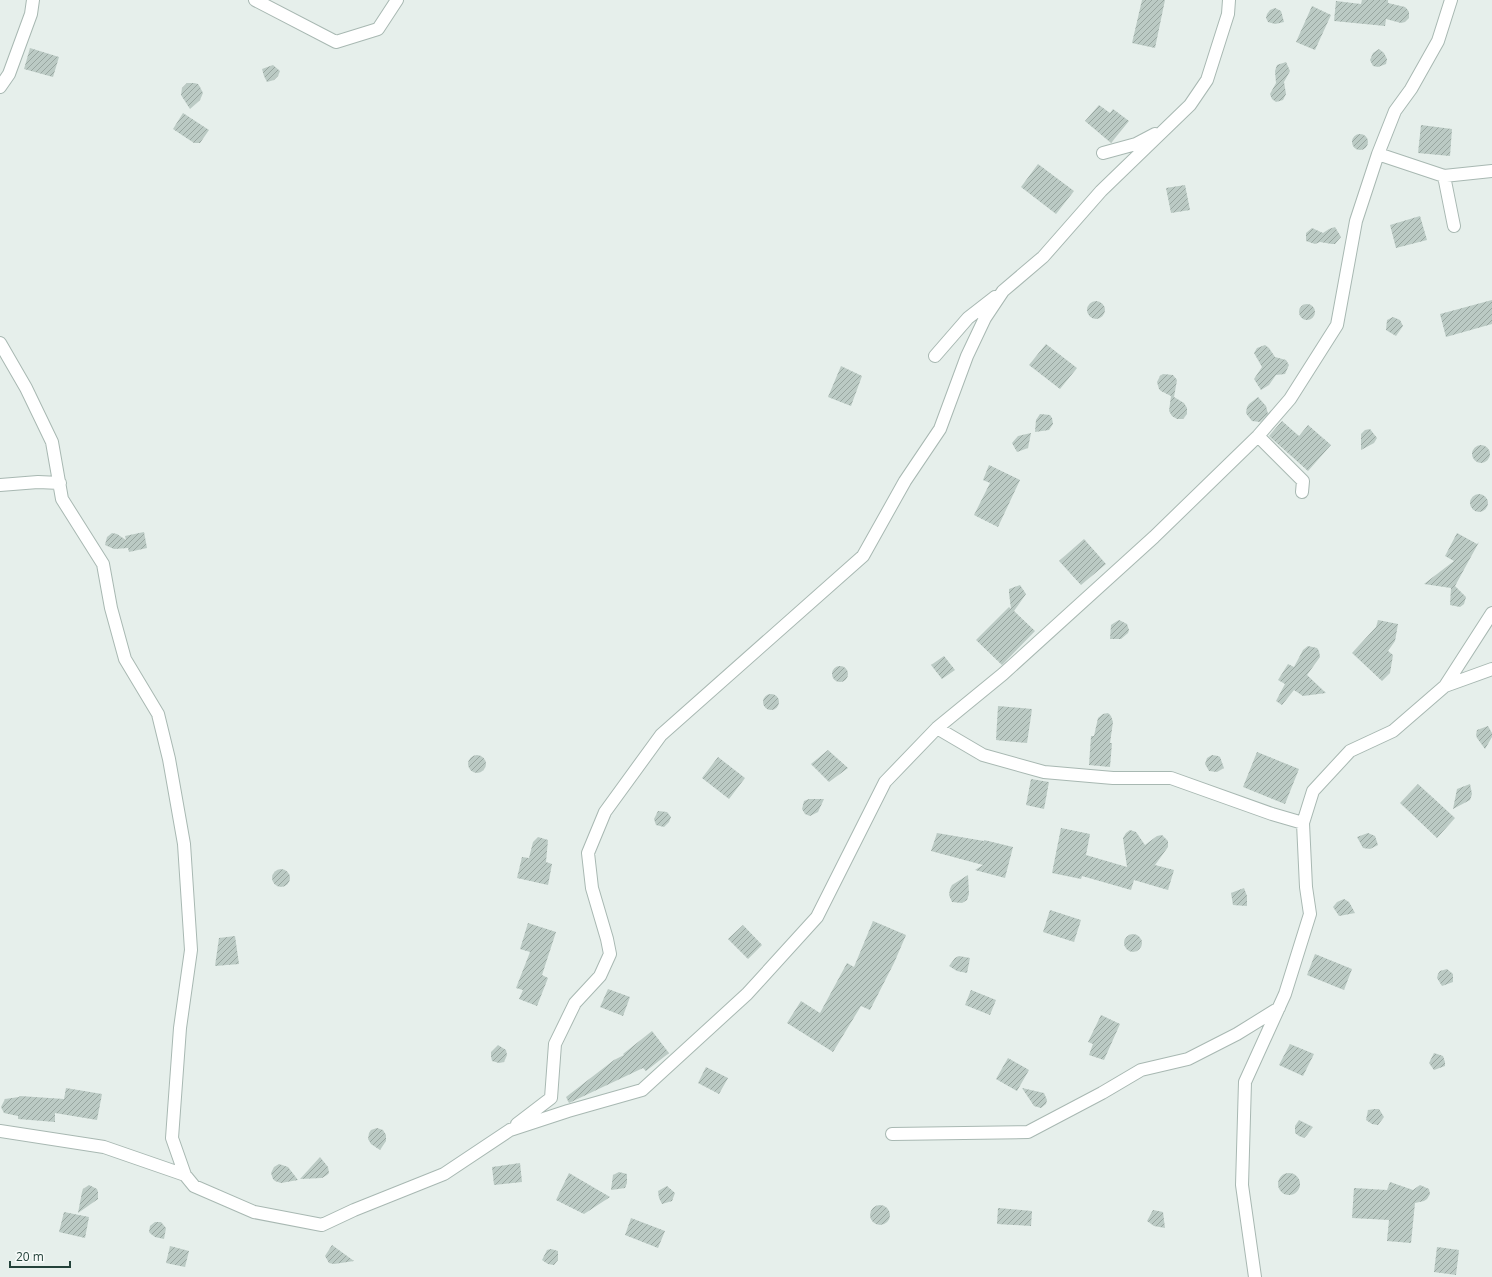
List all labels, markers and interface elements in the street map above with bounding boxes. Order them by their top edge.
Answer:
scale bar [10,1243,70,1269]
text: 20 m [16,1248,44,1265]

